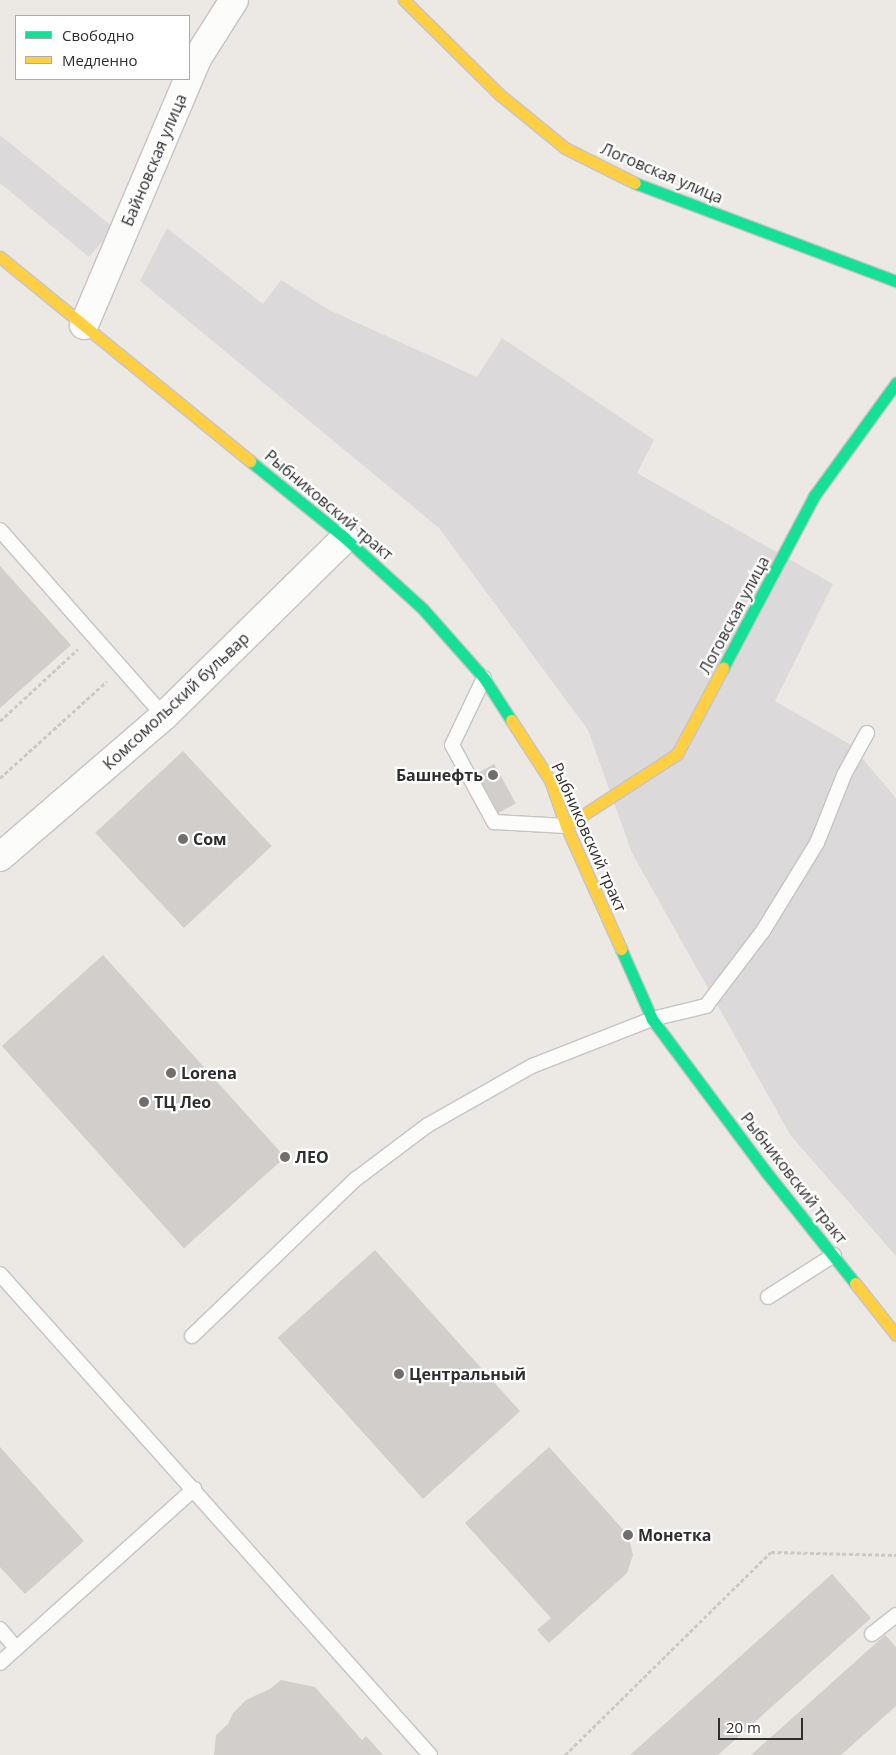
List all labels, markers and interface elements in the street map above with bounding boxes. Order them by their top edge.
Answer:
legend [15,15,190,80]
text: Свободно [62,25,134,45]
text: Медленно [62,50,138,70]
street label: Байновская улица [117,91,191,229]
street label: Логовская улица [598,139,726,207]
street label: Рыбниковский тракт [261,446,397,564]
street label: Логовская улица [695,553,773,677]
street label: Комсомольский бульвар [99,628,253,774]
street label: Рыбниковский тракт [547,759,631,915]
place label: Башнефть [396,765,483,785]
marker: Башнефть [487,769,499,781]
place label: Сом [193,829,227,849]
marker: Сом [177,833,189,845]
place label: Lorena [181,1063,237,1083]
marker: Lorena [165,1067,177,1079]
place label: ТЦ Лео [154,1092,211,1112]
marker: ТЦ Лео [138,1096,150,1108]
street label: Рыбниковский тракт [737,1109,851,1247]
place label: ЛЕО [295,1147,329,1167]
marker: ЛЕО [279,1151,291,1163]
place label: Центральный [409,1364,526,1384]
marker: Центральный [393,1368,405,1380]
place label: Монетка [638,1525,711,1545]
marker: Монетка [622,1529,634,1541]
scale bar [721,1708,806,1740]
text: 20 m [726,1717,761,1737]

